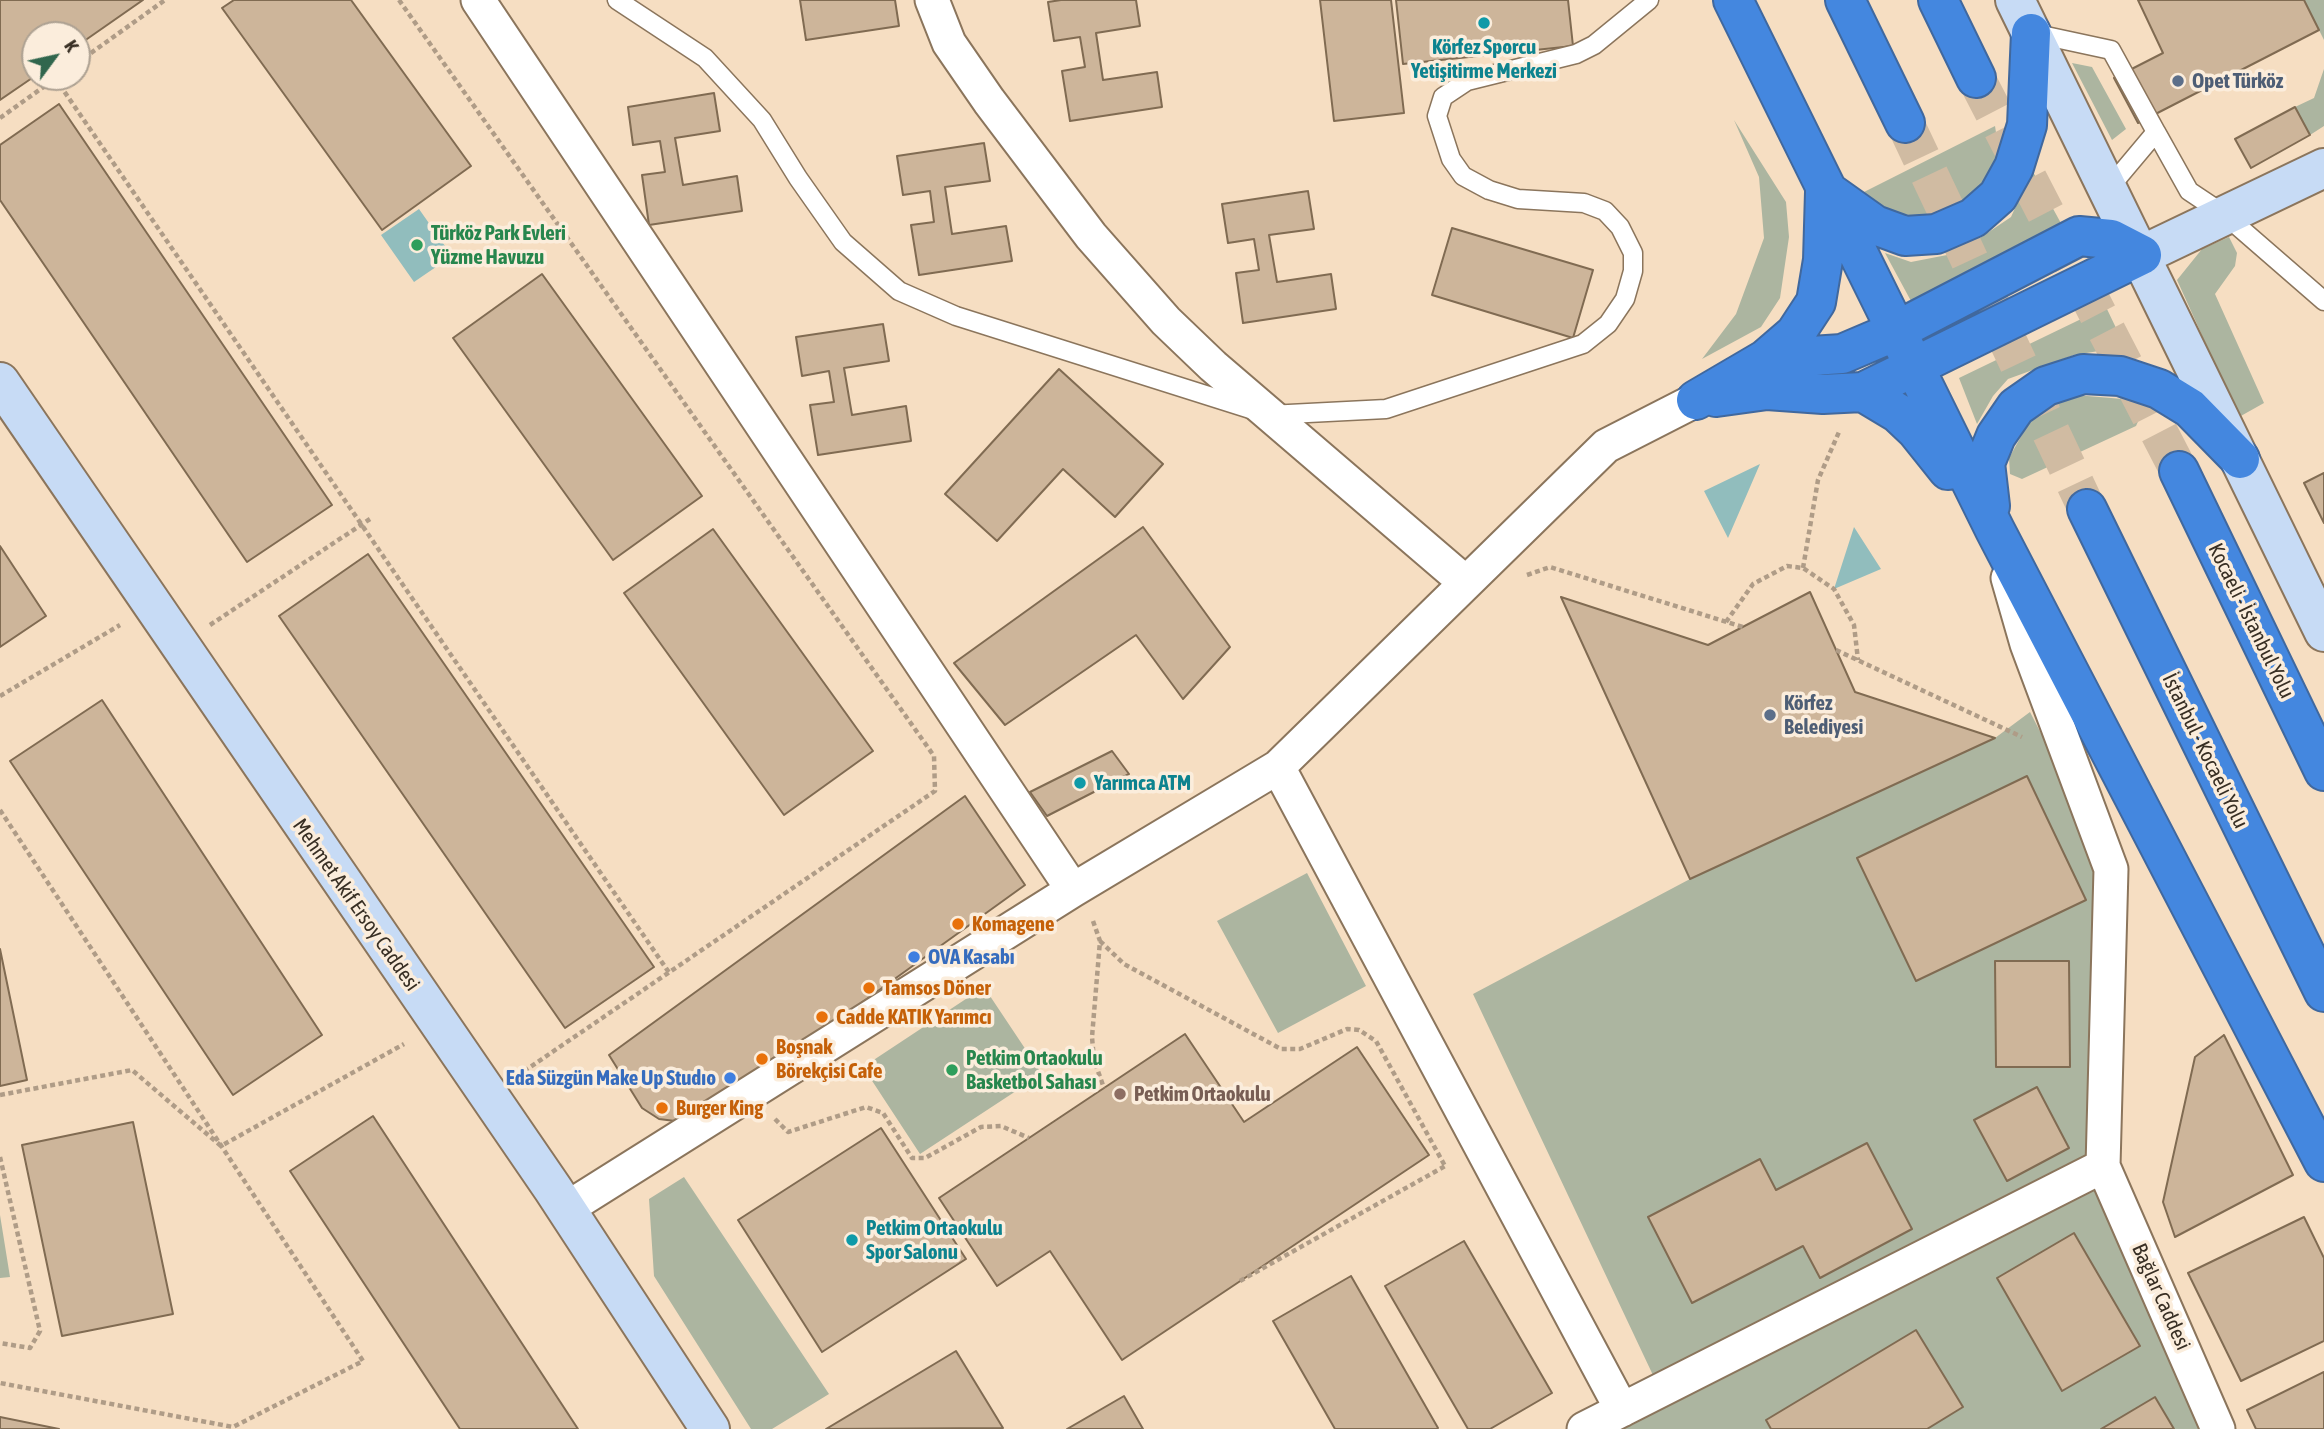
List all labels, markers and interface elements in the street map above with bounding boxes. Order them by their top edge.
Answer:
marker: Körfez Sporcu Yetişitirme Merkezi [1476,15,1492,31]
north arrow [21,21,91,91]
place label: Körfez Sporcu Yetişitirme Merkezi [1411,34,1557,84]
text: K [60,36,84,56]
place label: Opet Türköz [2192,68,2283,94]
marker: Opet Türköz [2170,73,2186,89]
place label: Türköz Park Evleri Yüzme Havuzu [431,220,566,270]
marker: Türköz Park Evleri Yüzme Havuzu [409,237,425,253]
street label: Kocaeli - İstanbul Yolu [2203,539,2299,703]
street label: İstanbul - Kocaeli Yolu [2157,669,2253,833]
place label: Körfez Belediyesi [1784,690,1863,740]
marker: Körfez Belediyesi [1762,707,1778,723]
place label: Yarımca ATM [1094,770,1191,796]
marker: Yarımca ATM [1072,775,1088,791]
street label: Mehmet Akif Ersoy Caddesi [287,814,425,996]
place label: Komagene [972,911,1054,937]
marker: Komagene [950,916,966,932]
place label: OVA Kasabı [928,944,1015,970]
marker: OVA Kasabı [906,949,922,965]
place label: Tamsos Döner [883,975,991,1001]
marker: Tamsos Döner [861,980,877,996]
place label: Cadde KATIK Yarımcı [836,1004,992,1030]
marker: Cadde KATIK Yarımcı [814,1009,830,1025]
place label: Boşnak Börekçisi Cafe [776,1034,883,1084]
place label: Petkim Ortaokulu Basketbol Sahası [966,1045,1103,1095]
marker: Boşnak Börekçisi Cafe [754,1051,770,1067]
marker: Petkim Ortaokulu Basketbol Sahası [944,1062,960,1078]
place label: Eda Süzgün Make Up Studıo [506,1065,716,1091]
marker: Eda Süzgün Make Up Studıo [722,1070,738,1086]
place label: Petkim Ortaokulu [1134,1081,1271,1107]
marker: Petkim Ortaokulu [1112,1086,1128,1102]
place label: Burger King [676,1095,763,1121]
marker: Burger King [654,1100,670,1116]
place label: Petkim Ortaokulu Spor Salonu [866,1215,1003,1265]
marker: Petkim Ortaokulu Spor Salonu [844,1232,860,1248]
street label: Bağlar Caddesi [2126,1240,2196,1354]

